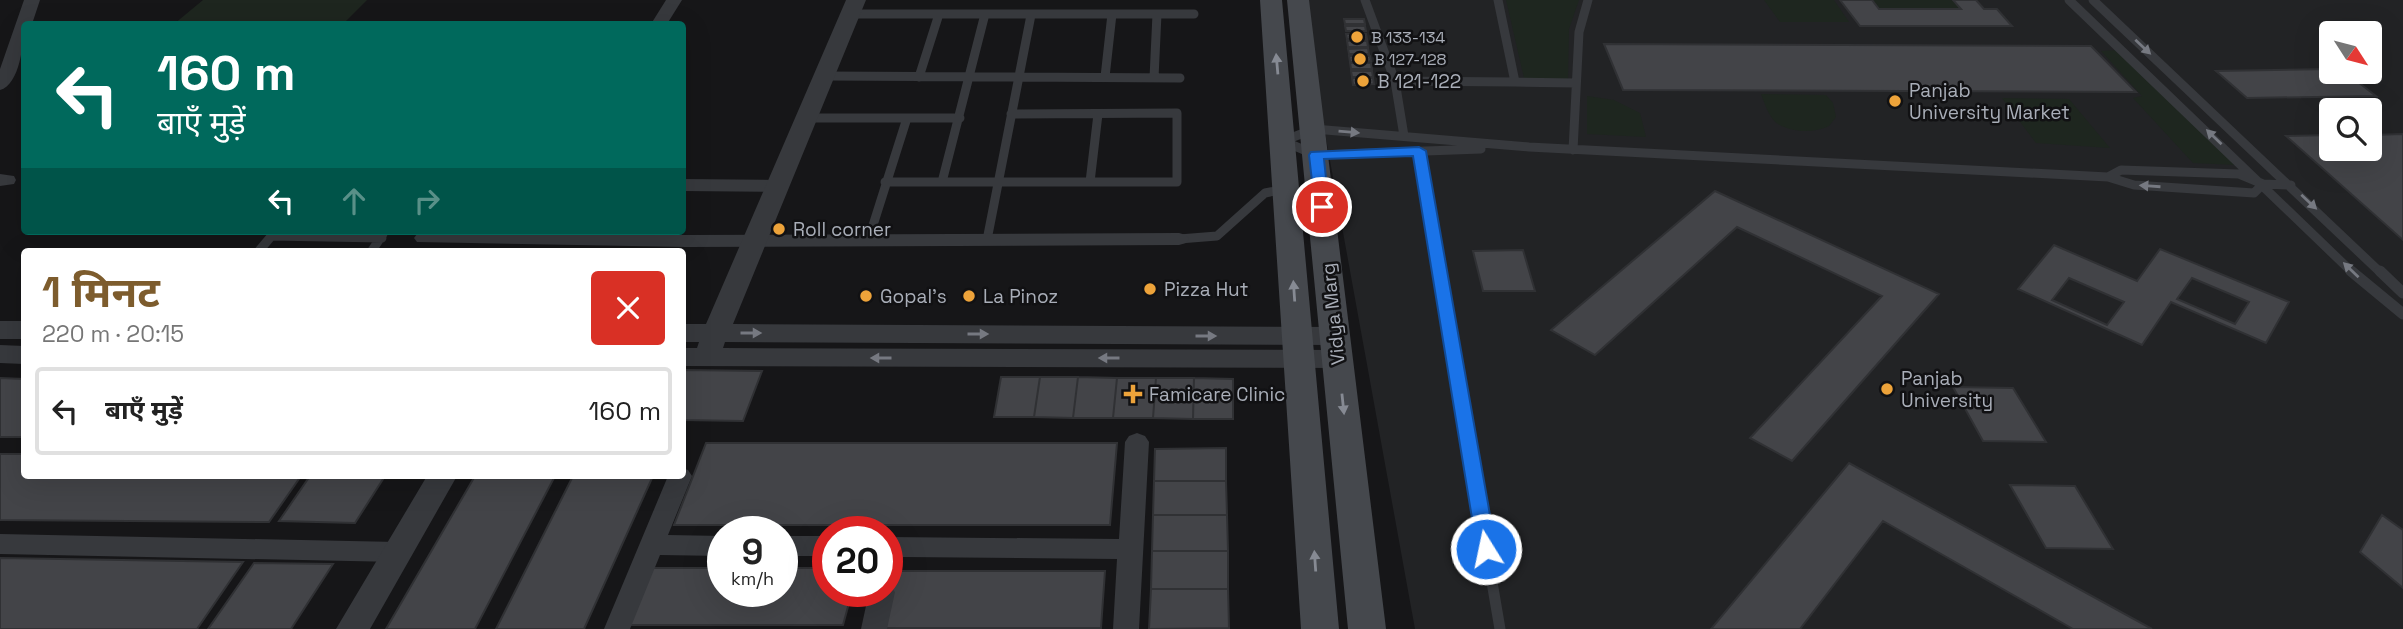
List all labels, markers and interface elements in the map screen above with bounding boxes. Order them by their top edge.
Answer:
north arrow [2319,21,2382,84]
map controls [2319,21,2382,161]
place label: B 133-134 [1371,27,1445,48]
marker: B 133-134 [1349,29,1365,45]
one-way arrow [2134,38,2151,54]
text: 160 m [157,42,295,104]
icon: left [42,49,133,140]
place label: B 127-128 [1374,49,1447,70]
marker: B 127-128 [1352,51,1368,67]
one-way arrow [1271,53,1282,75]
place label: B 121-122 [1377,69,1461,94]
marker: B 121-122 [1355,73,1371,89]
place label: Panjab University Market [1909,78,2070,125]
marker: Panjab University Market [1887,93,1903,109]
button: search [2319,98,2382,161]
text: बाएँ मुड़ें [157,103,246,143]
one-way arrow [1338,127,1360,138]
one-way arrow [2206,130,2223,146]
pin [1292,177,1352,237]
one-way arrow [2139,180,2161,191]
icon: left [262,182,300,220]
icon: ahead [335,182,373,220]
icon: right [408,182,446,220]
icon: arrive [1303,188,1341,226]
one-way arrow [2300,194,2317,210]
place label: Roll corner [793,217,891,242]
marker: Roll corner [771,221,787,237]
street label: Vidya Marg [1315,262,1351,366]
one-way arrow [2343,262,2360,278]
text: 1 मिनट [42,266,160,319]
button: close [591,271,665,345]
place label: Pizza Hut [1164,277,1248,302]
one-way arrow [1288,280,1299,302]
marker: Pizza Hut [1142,281,1158,297]
place label: Gopal's [880,284,947,309]
place label: La Pinoz [983,284,1058,309]
marker: Gopal's [858,288,874,304]
marker: La Pinoz [961,288,977,304]
text: 220 m · 20:15 [42,319,184,349]
one-way arrow [740,327,762,339]
one-way arrow [967,328,989,340]
one-way arrow [1195,330,1217,341]
one-way arrow [870,352,892,363]
one-way arrow [1097,352,1119,364]
place label: Panjab University [1901,366,1993,413]
marker: Panjab University [1879,381,1895,397]
place label: Famicare Clinic [1149,382,1285,407]
marker: Famicare Clinic [1123,384,1143,404]
icon: left [46,392,84,430]
text: बाएँ मुड़ें [105,393,183,427]
one-way arrow [1338,393,1349,415]
text: 160 m [589,394,661,428]
position arrow [1449,512,1523,586]
speed limit sign: 20 [812,516,903,607]
text: 9 [742,530,763,574]
one-way arrow [1309,550,1320,572]
text: km/h [731,567,774,590]

